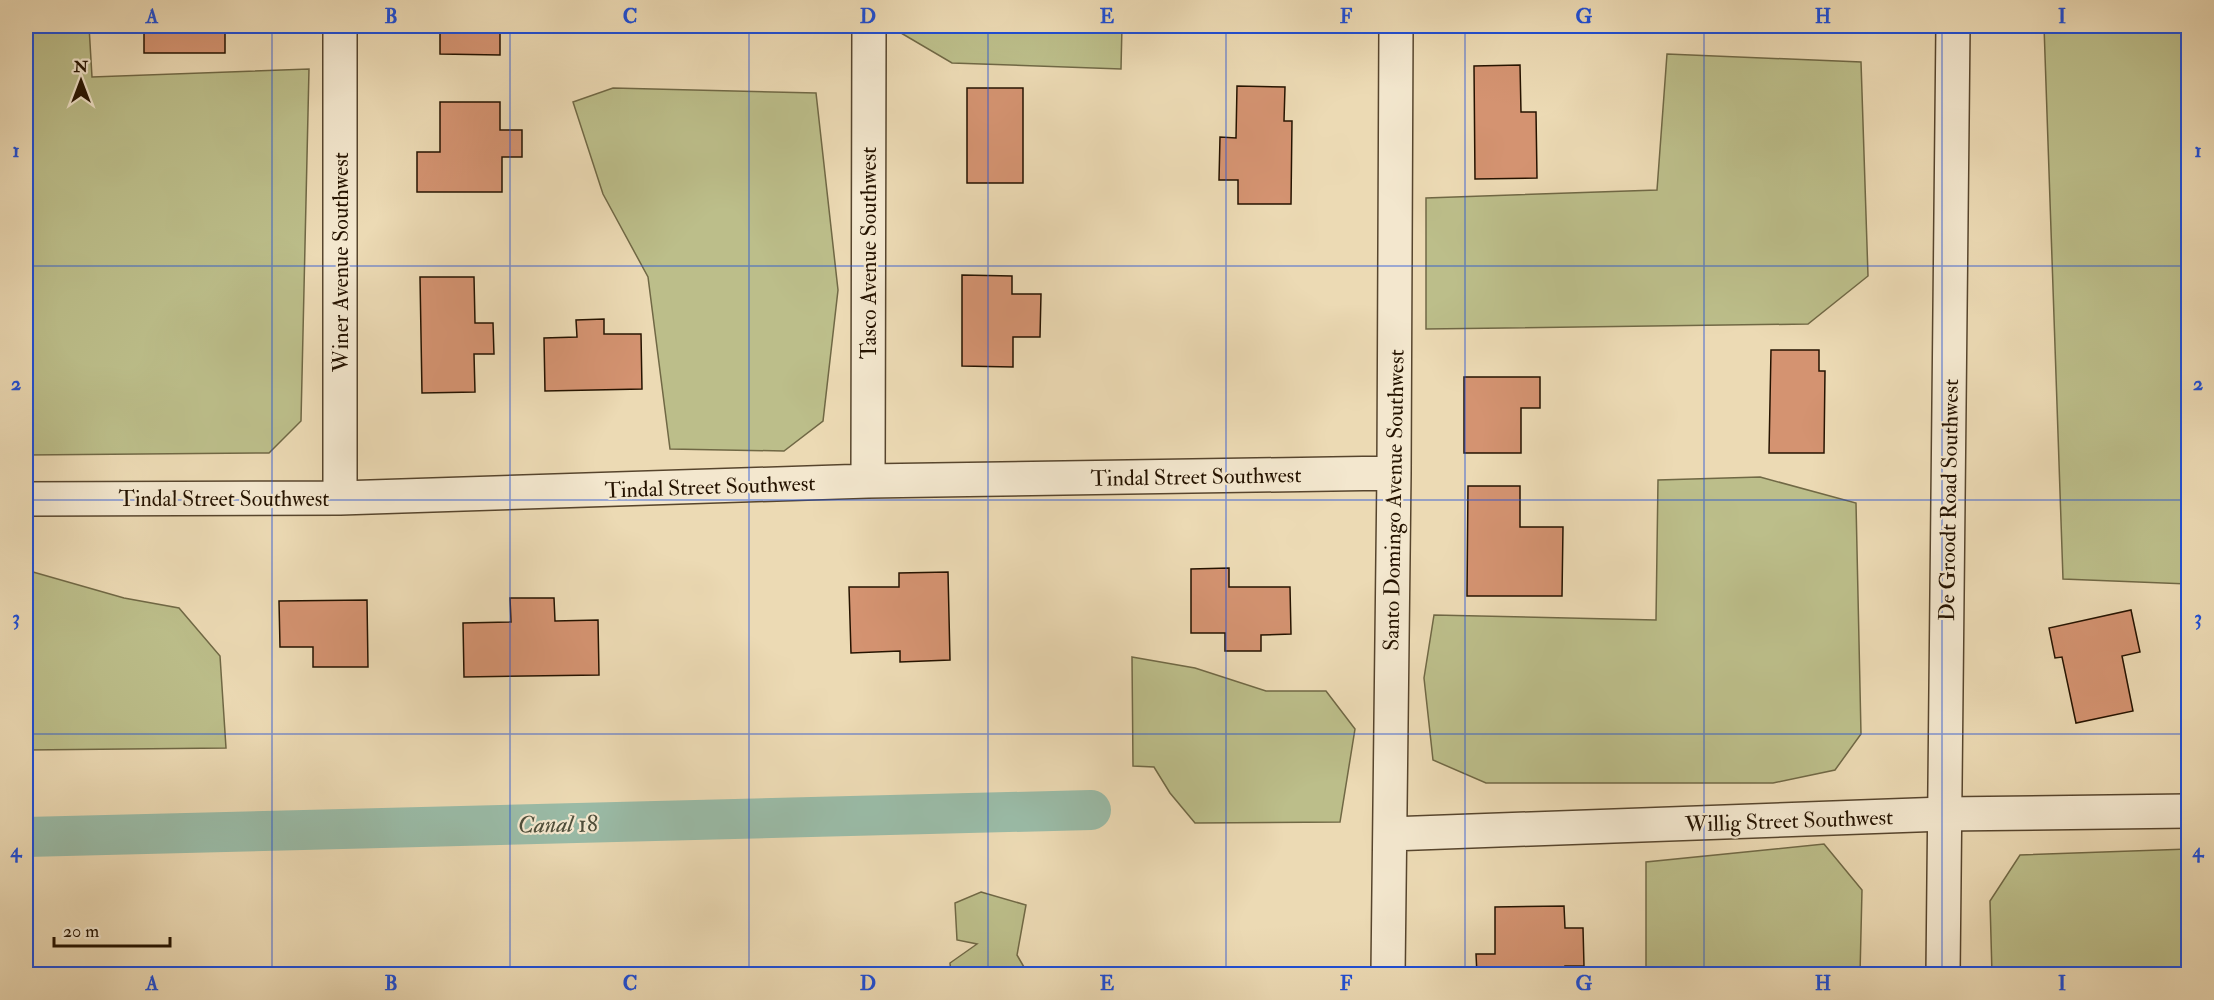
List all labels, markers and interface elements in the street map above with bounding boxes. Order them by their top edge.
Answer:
text: A [145,4,159,29]
text: B [384,4,398,29]
text: C [623,4,637,29]
text: D [860,4,876,29]
text: E [1100,4,1115,29]
text: F [1340,4,1353,29]
text: G [1576,4,1593,29]
text: H [1815,4,1831,29]
text: I [2058,4,2066,29]
north arrow [51,51,111,111]
text: N [73,57,89,77]
text: 1 [12,138,20,163]
text: 1 [2194,138,2202,163]
street label: Tasco Avenue Southwest [855,147,883,359]
street label: Winer Avenue Southwest [327,152,355,373]
street label: Santo Domingo Avenue Southwest [1377,349,1411,651]
text: 2 [11,371,21,396]
text: 2 [2193,371,2203,396]
street label: De Groodt Road Southwest [1933,379,1965,621]
street label: Tindal Street Southwest [1090,461,1302,493]
street label: Tindal Street Southwest [604,469,816,505]
street label: Tindal Street Southwest [119,485,329,513]
text: 3 [12,605,20,630]
text: 3 [2194,605,2202,630]
street label: Willig Street Southwest [1683,803,1894,839]
water label: Canal 18 [517,808,599,841]
text: 4 [10,838,23,863]
text: 4 [2192,838,2205,863]
scale bar [54,910,170,948]
text: 20 m [63,920,99,943]
text: A [145,971,159,996]
text: B [384,971,398,996]
text: C [623,971,637,996]
text: D [860,971,876,996]
text: E [1100,971,1115,996]
text: F [1340,971,1353,996]
text: G [1576,971,1593,996]
text: H [1815,971,1831,996]
text: I [2058,971,2066,996]

